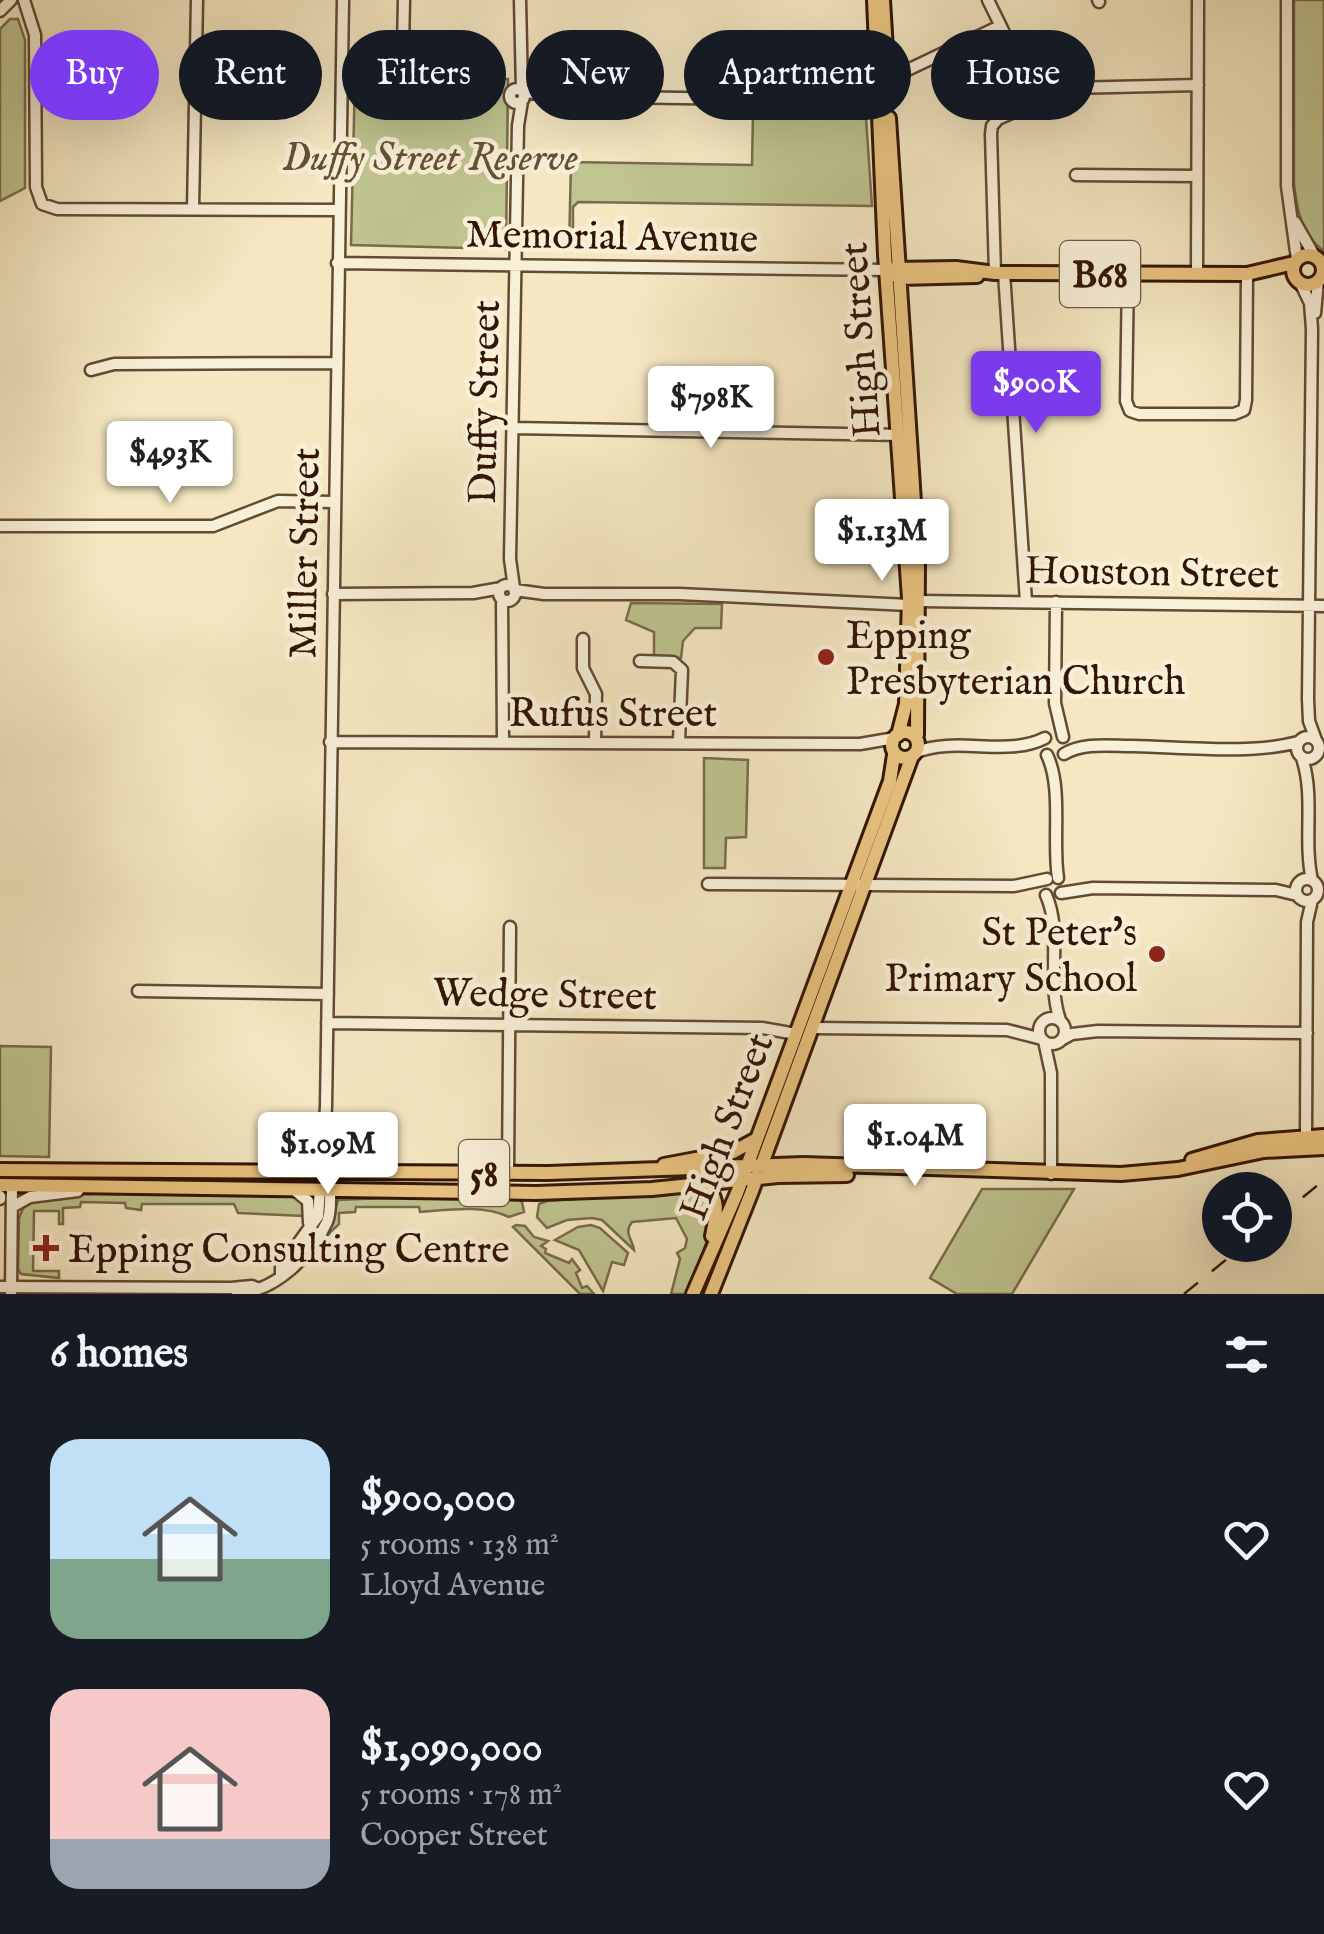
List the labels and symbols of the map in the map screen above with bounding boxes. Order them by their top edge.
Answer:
park label: Duffy Street Reserve [282,134,579,185]
street label: Memorial Avenue [465,210,759,267]
street label: High Street [830,240,895,439]
road number: B68 [1060,241,1140,307]
street label: Duffy Street [459,299,514,505]
pin: $900K [966,351,1106,436]
pin: $798K [641,366,781,451]
pin: $493K [100,421,240,506]
street label: Miller Street [279,447,334,659]
pin: $1.13M [801,499,963,584]
street label: Houston Street [1024,547,1280,602]
place label: Epping Presbyterian Church [846,612,1185,709]
marker: Epping Presbyterian Church [815,646,837,668]
street label: Rufus Street [509,690,717,741]
place label: St Peter's Primary School [884,909,1137,1006]
marker: St Peter's Primary School [1146,943,1168,965]
street label: Wedge Street [433,969,657,1024]
street label: High Street [669,1027,787,1228]
pin: $1.04M [834,1104,996,1189]
pin: $1.09M [247,1112,409,1197]
road number: 58 [459,1140,509,1206]
place label: Epping Consulting Centre [68,1226,510,1277]
marker: Epping Consulting Centre [33,1235,59,1261]

